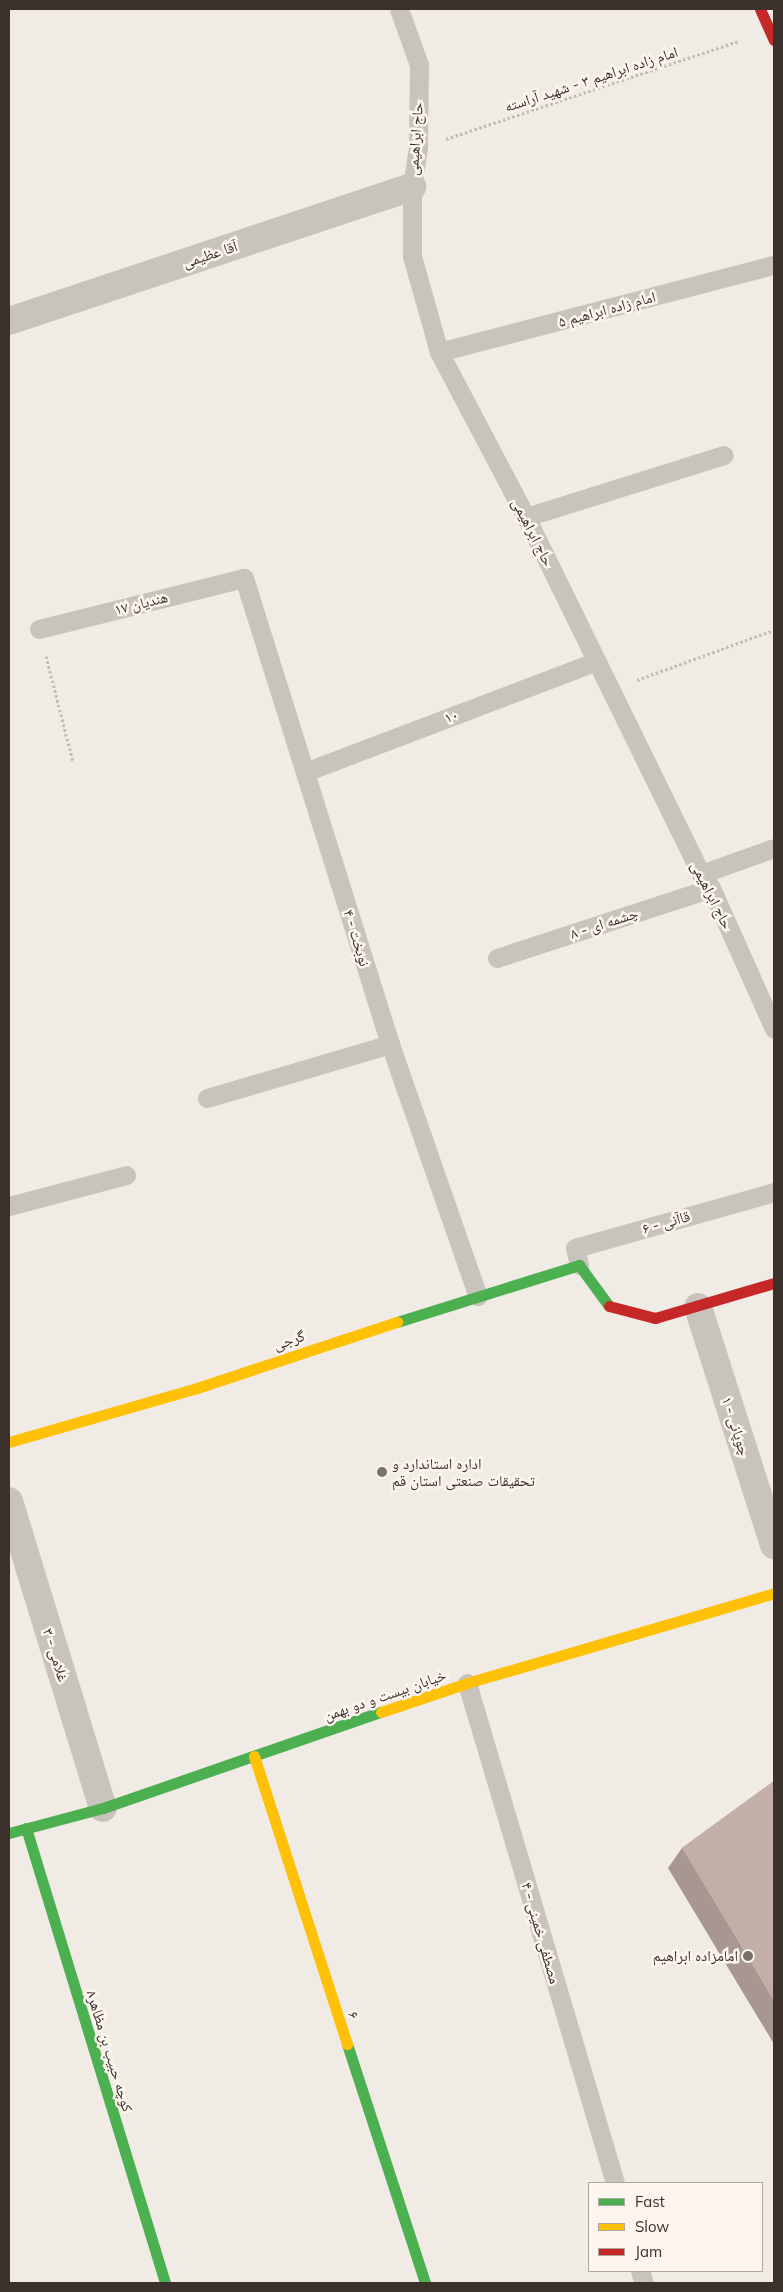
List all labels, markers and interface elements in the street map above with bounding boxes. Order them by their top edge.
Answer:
street label: امام زاده ابراهیم ۳ - شهید آراسته [502,42,680,116]
street label: حاج ابراهیمی [403,102,427,176]
street label: آقا عظیمی [180,237,240,271]
street label: امام زاده ابراهیم ۵ [556,287,658,331]
street label: حاج ابراهیمی [508,495,558,569]
street label: هندیان ۱۷ [113,588,169,618]
street label: ۱۰ [441,705,461,727]
street label: حاج ابراهیمی [687,858,737,932]
street label: ۸ - چشمه ای [568,904,640,942]
street label: ۴ - نوبخت [340,907,374,969]
street label: ۶ - قاآنی [640,1207,692,1237]
street label: گرجی [271,1326,307,1354]
street label: ۱ - چوپانی [718,1394,754,1458]
place label: اداره استاندارد و تحقیقات صنعتی استان قم [392,1454,535,1489]
marker: اداره استاندارد و تحقیقات صنعتی استان قم [376,1466,388,1478]
street label: ۳ - غلامی [39,1626,73,1684]
street label: خیابان بیست و دو بهمن [322,1666,448,1724]
street label: ۴ - مصطفی خمینی [518,1880,564,1986]
place label: امامزاده ابراهیم [653,1947,738,1965]
marker: امامزاده ابراهیم [742,1950,754,1962]
street label: کوچه حبیب بن مظاهر۸ [83,1988,137,2114]
street label: ۶ [344,2009,364,2021]
legend [588,2182,763,2272]
text: Fast [635,2192,665,2211]
text: Slow [635,2217,669,2236]
text: Jam [635,2242,662,2261]

